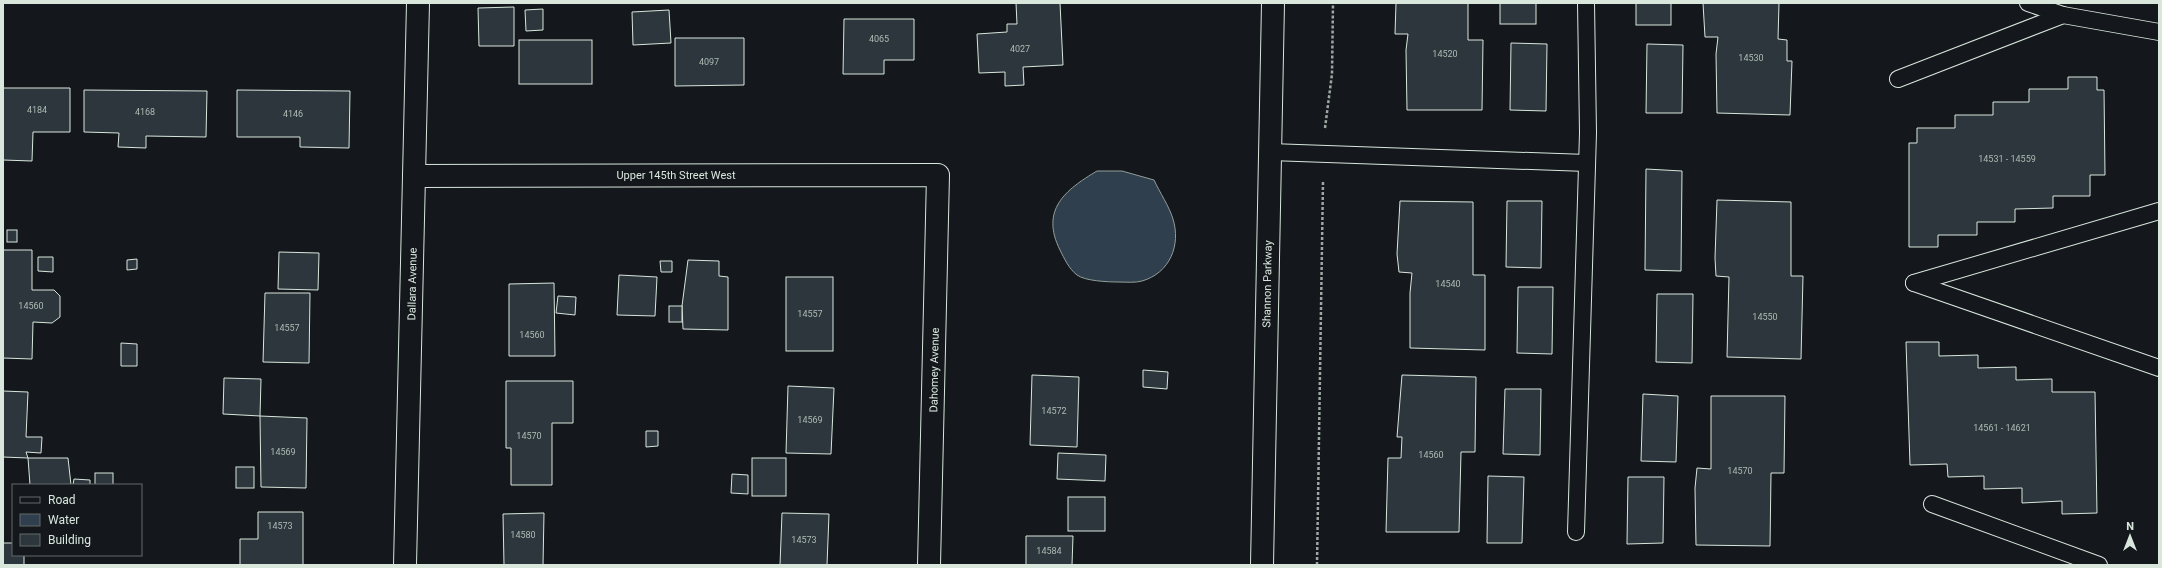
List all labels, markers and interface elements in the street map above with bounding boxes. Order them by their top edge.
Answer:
house number: 4065 [869,34,889,44]
house number: 4027 [1010,44,1030,54]
house number: 14520 [1432,49,1458,59]
house number: 14530 [1738,53,1764,63]
house number: 4097 [699,57,719,67]
house number: 4184 [27,105,47,115]
house number: 4168 [135,107,155,117]
house number: 4146 [283,109,303,119]
house number: 14531 - 14559 [1978,154,2036,164]
street label: Upper 145th Street West [616,169,736,182]
street label: Shannon Parkway [1260,239,1275,328]
street label: Dallara Avenue [405,247,420,320]
house number: 14540 [1435,279,1461,289]
house number: 14560 [18,301,44,311]
house number: 14557 [797,309,823,319]
house number: 14550 [1752,312,1778,322]
house number: 14557 [274,323,300,333]
street label: Dahomey Avenue [927,327,942,413]
house number: 14560 [519,330,545,340]
house number: 14572 [1041,406,1067,416]
house number: 14569 [797,415,823,425]
house number: 14561 - 14621 [1973,423,2031,433]
house number: 14570 [516,431,542,441]
house number: 14569 [270,447,296,457]
house number: 14560 [1418,450,1444,460]
house number: 14570 [1727,466,1753,476]
legend [12,484,142,556]
text: Road [48,493,76,507]
text: Water [48,513,79,527]
north arrow [2110,516,2150,556]
text: N [2126,520,2134,533]
house number: 14573 [267,521,293,531]
house number: 14580 [510,530,536,540]
text: Building [48,533,91,547]
house number: 14573 [791,535,817,545]
house number: 14584 [1036,546,1062,556]

